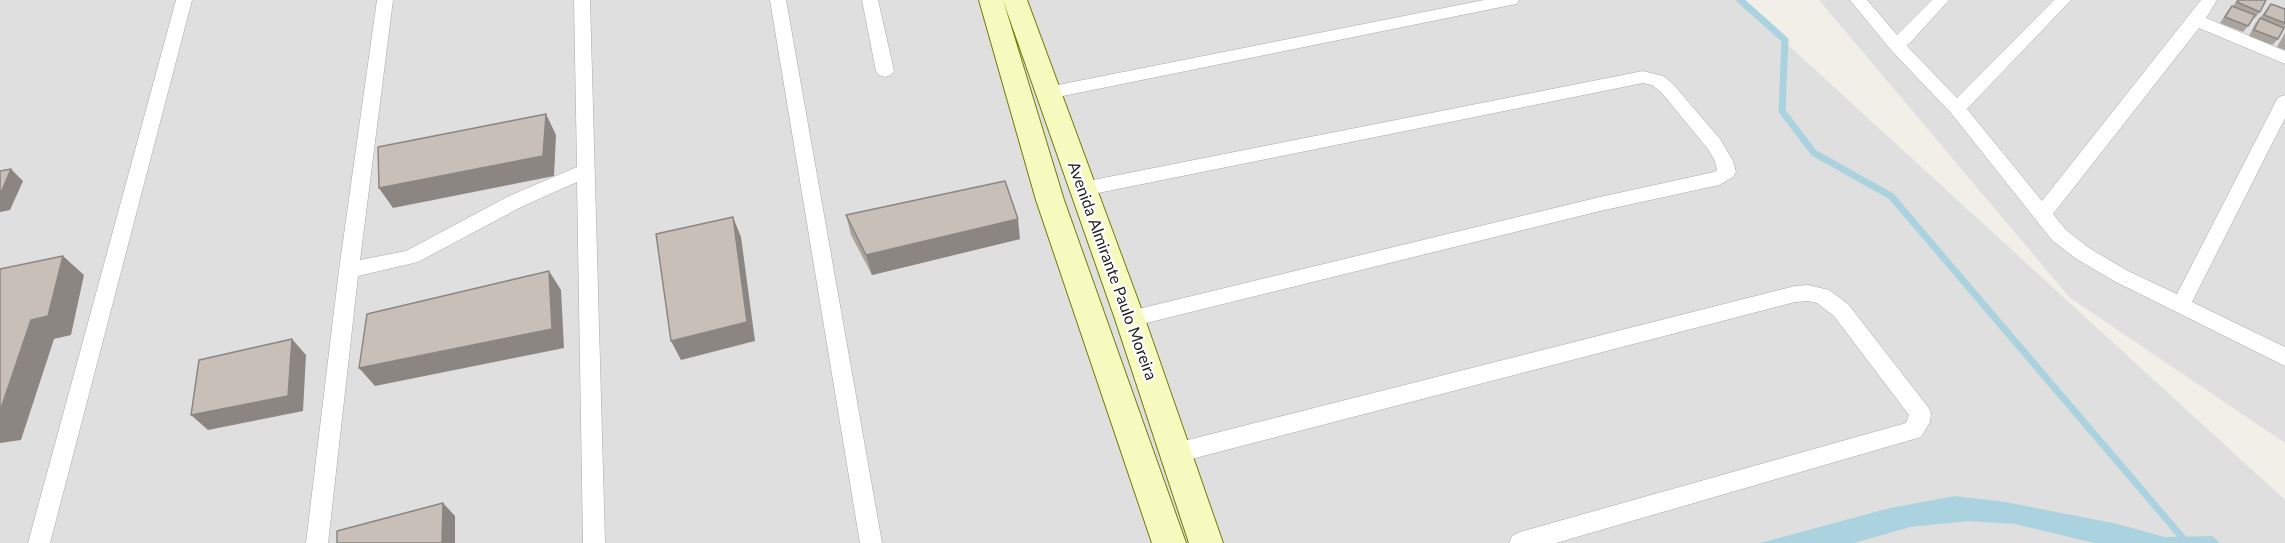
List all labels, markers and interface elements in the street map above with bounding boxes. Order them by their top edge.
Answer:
street label: Avenida Almirante Paulo Moreira [1063,159,1161,383]

